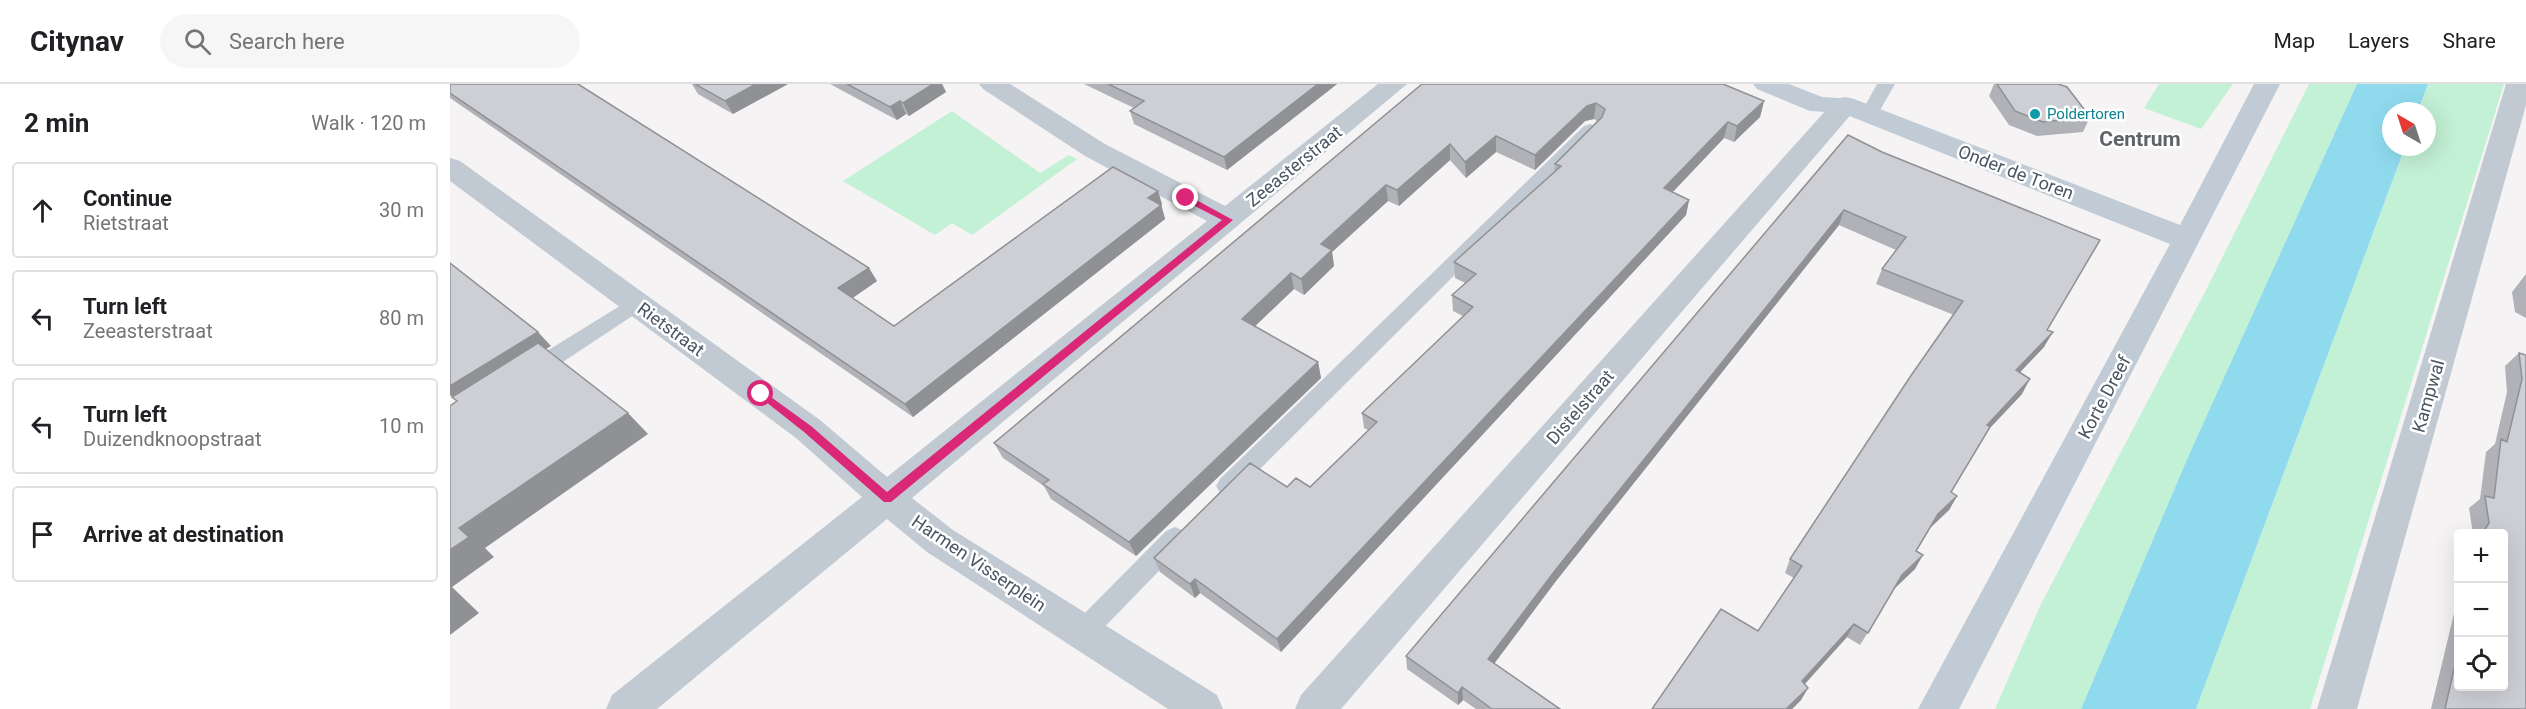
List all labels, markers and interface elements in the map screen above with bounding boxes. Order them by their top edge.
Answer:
search box [160,14,580,68]
text: Citynav [30,25,124,58]
icon: search [181,25,214,58]
text: Search here [229,29,345,54]
text: Map [2273,29,2315,53]
text: Layers [2348,29,2409,53]
text: Share [2442,29,2496,53]
north arrow [2382,102,2436,156]
place label: Poldertoren [2047,105,2125,123]
marker: Poldertoren [2028,107,2042,121]
text: 2 min [24,108,89,138]
text: Walk · 120 m [311,111,426,135]
street label: Zeeasterstraat [1242,121,1346,211]
district label: Centrum [2099,127,2181,151]
street label: Onder de Toren [1955,140,2077,204]
route end [1172,184,1198,210]
text: Continue [83,186,172,211]
icon: ahead [26,194,59,227]
text: 30 m [379,198,424,222]
text: Rietstraat [83,211,169,235]
text: Turn left [83,294,167,319]
street label: Rietstraat [634,298,709,360]
icon: left [26,302,59,335]
text: 80 m [379,306,424,330]
text: Zeeasterstraat [83,319,213,343]
street label: Korte Dreef [2073,351,2135,442]
street label: Kampwal [2408,357,2448,435]
street label: Distelstraat [1542,365,1618,448]
route start [747,380,773,406]
text: Turn left [83,402,167,427]
icon: left [26,410,59,443]
text: 10 m [379,414,424,438]
text: Duizendknoopstraat [83,427,262,451]
street label: Harmen Visserplein [908,510,1050,616]
icon: arrive [26,518,59,551]
text: Arrive at destination [83,522,284,547]
map controls [2454,529,2508,691]
button: + [2454,529,2508,583]
button: − [2454,583,2508,637]
button: locate [2454,637,2508,691]

